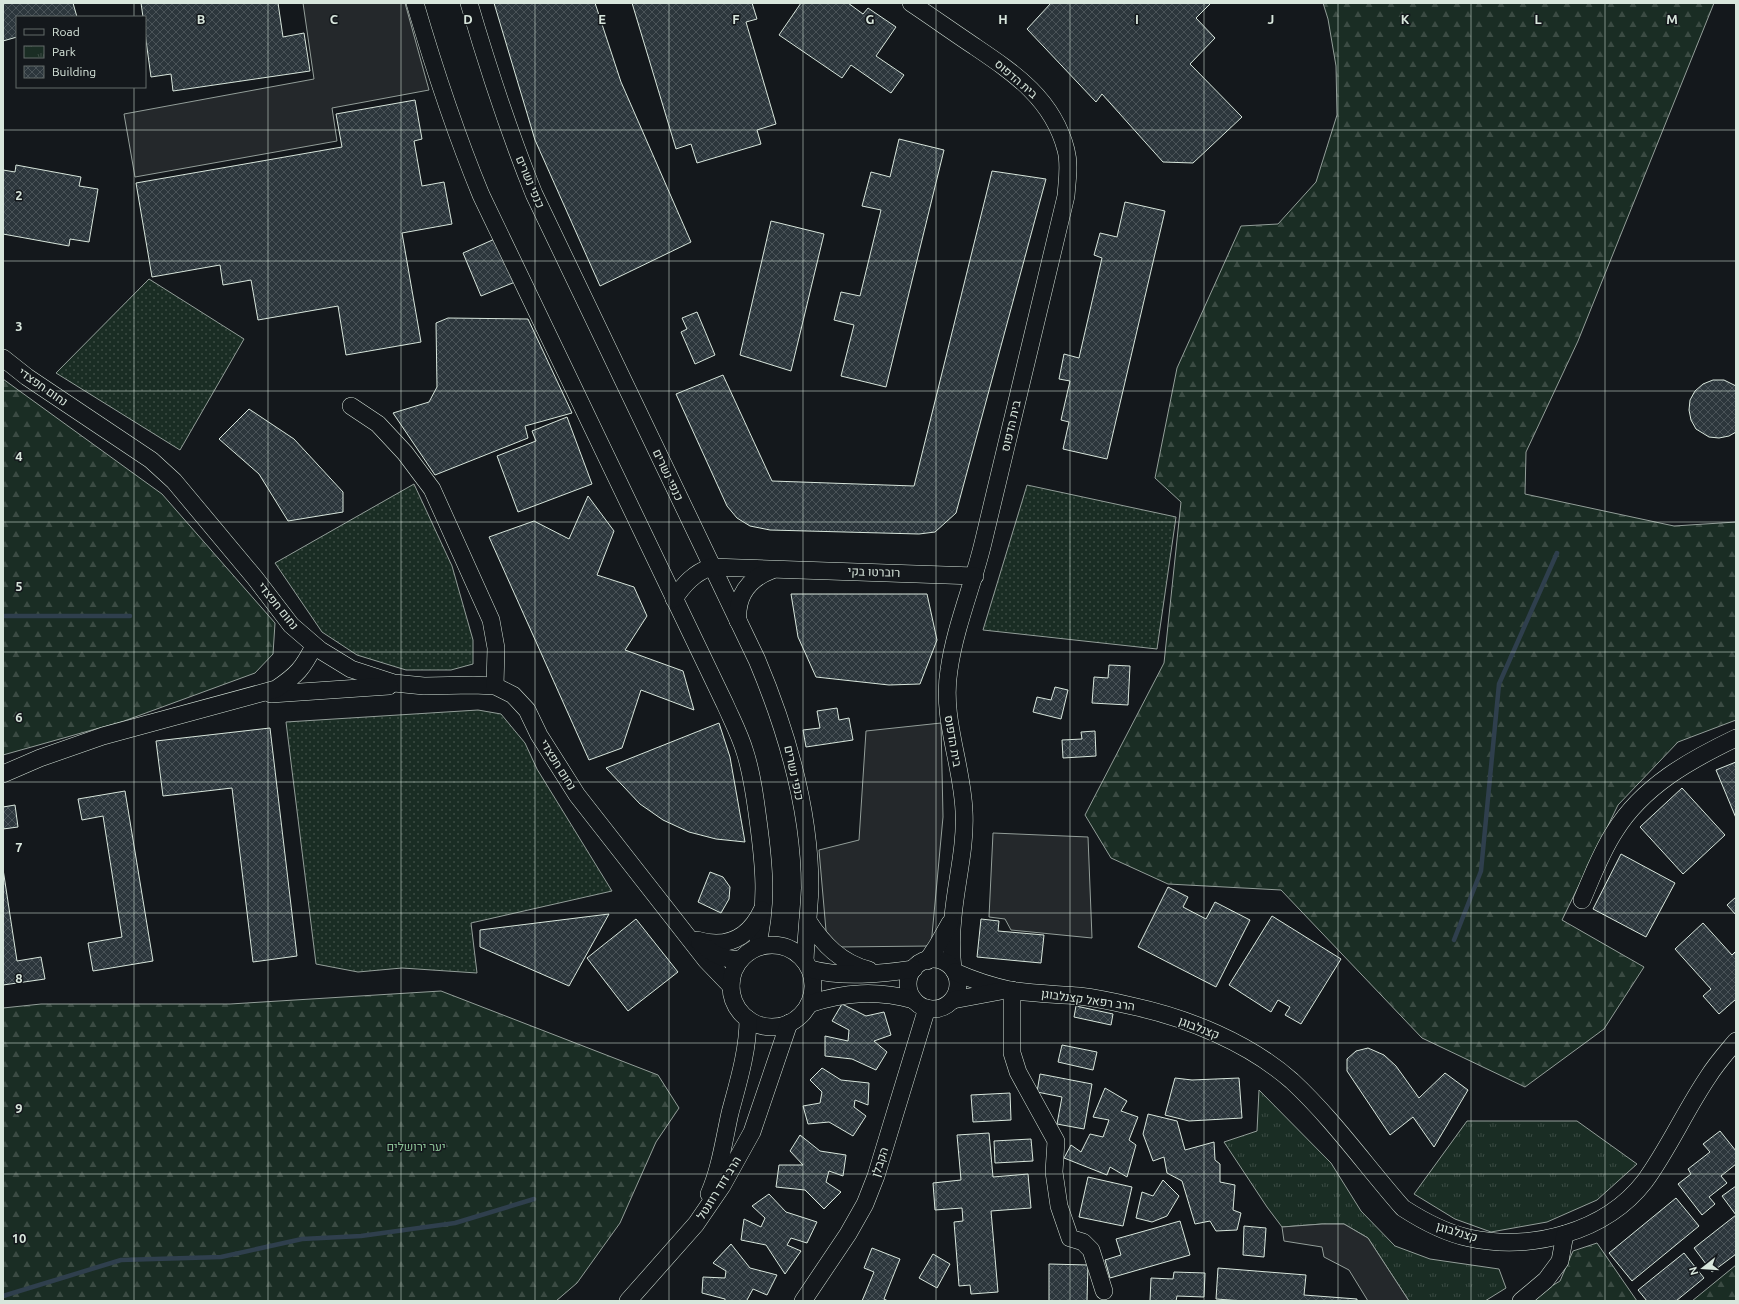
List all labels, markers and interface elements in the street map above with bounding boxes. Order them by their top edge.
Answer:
text: B [197,12,206,26]
text: C [330,12,339,26]
text: D [463,12,473,26]
text: E [598,12,606,26]
text: F [732,12,740,26]
text: G [866,12,875,26]
text: H [998,12,1008,26]
text: I [1135,12,1139,26]
text: J [1268,12,1274,26]
text: K [1401,12,1410,26]
text: L [1534,12,1542,26]
text: M [1666,12,1678,26]
legend [16,16,146,88]
text: Road [52,25,80,38]
text: Park [52,45,76,58]
street label: בית הדפוס [992,57,1041,101]
text: Building [52,65,96,78]
street label: כנפי נשרים [514,154,547,210]
text: 2 [15,188,23,202]
text: 3 [15,319,23,333]
street label: נחום חפצדי [16,365,70,408]
street label: בית הדפוס [998,398,1023,453]
street label: כנפי נשרים [651,447,686,503]
text: 4 [15,449,23,463]
street label: רוברטו בקי [847,564,901,579]
text: 5 [15,579,23,593]
street label: נחום חפצדי [255,580,301,632]
text: 6 [15,710,23,724]
street label: בית הדפוס [943,714,965,768]
street label: נחום חפצדי [538,737,579,792]
street label: כנפי נשרים [782,744,807,801]
text: 7 [15,840,23,854]
text: 8 [15,971,23,985]
street label: הרב רפאל קצנלבוגן [1040,986,1136,1013]
street label: קצנלבוגן [1177,1014,1221,1041]
text: 9 [15,1101,23,1115]
park label: יער ירושלים [386,1140,446,1153]
street label: הקבלן [869,1145,890,1178]
street label: הרב דוד רוזנטל [694,1154,743,1222]
street label: קצנלבוגן [1435,1219,1479,1244]
text: 10 [12,1231,26,1245]
north arrow [1683,1248,1723,1288]
text: N [1686,1265,1700,1277]

